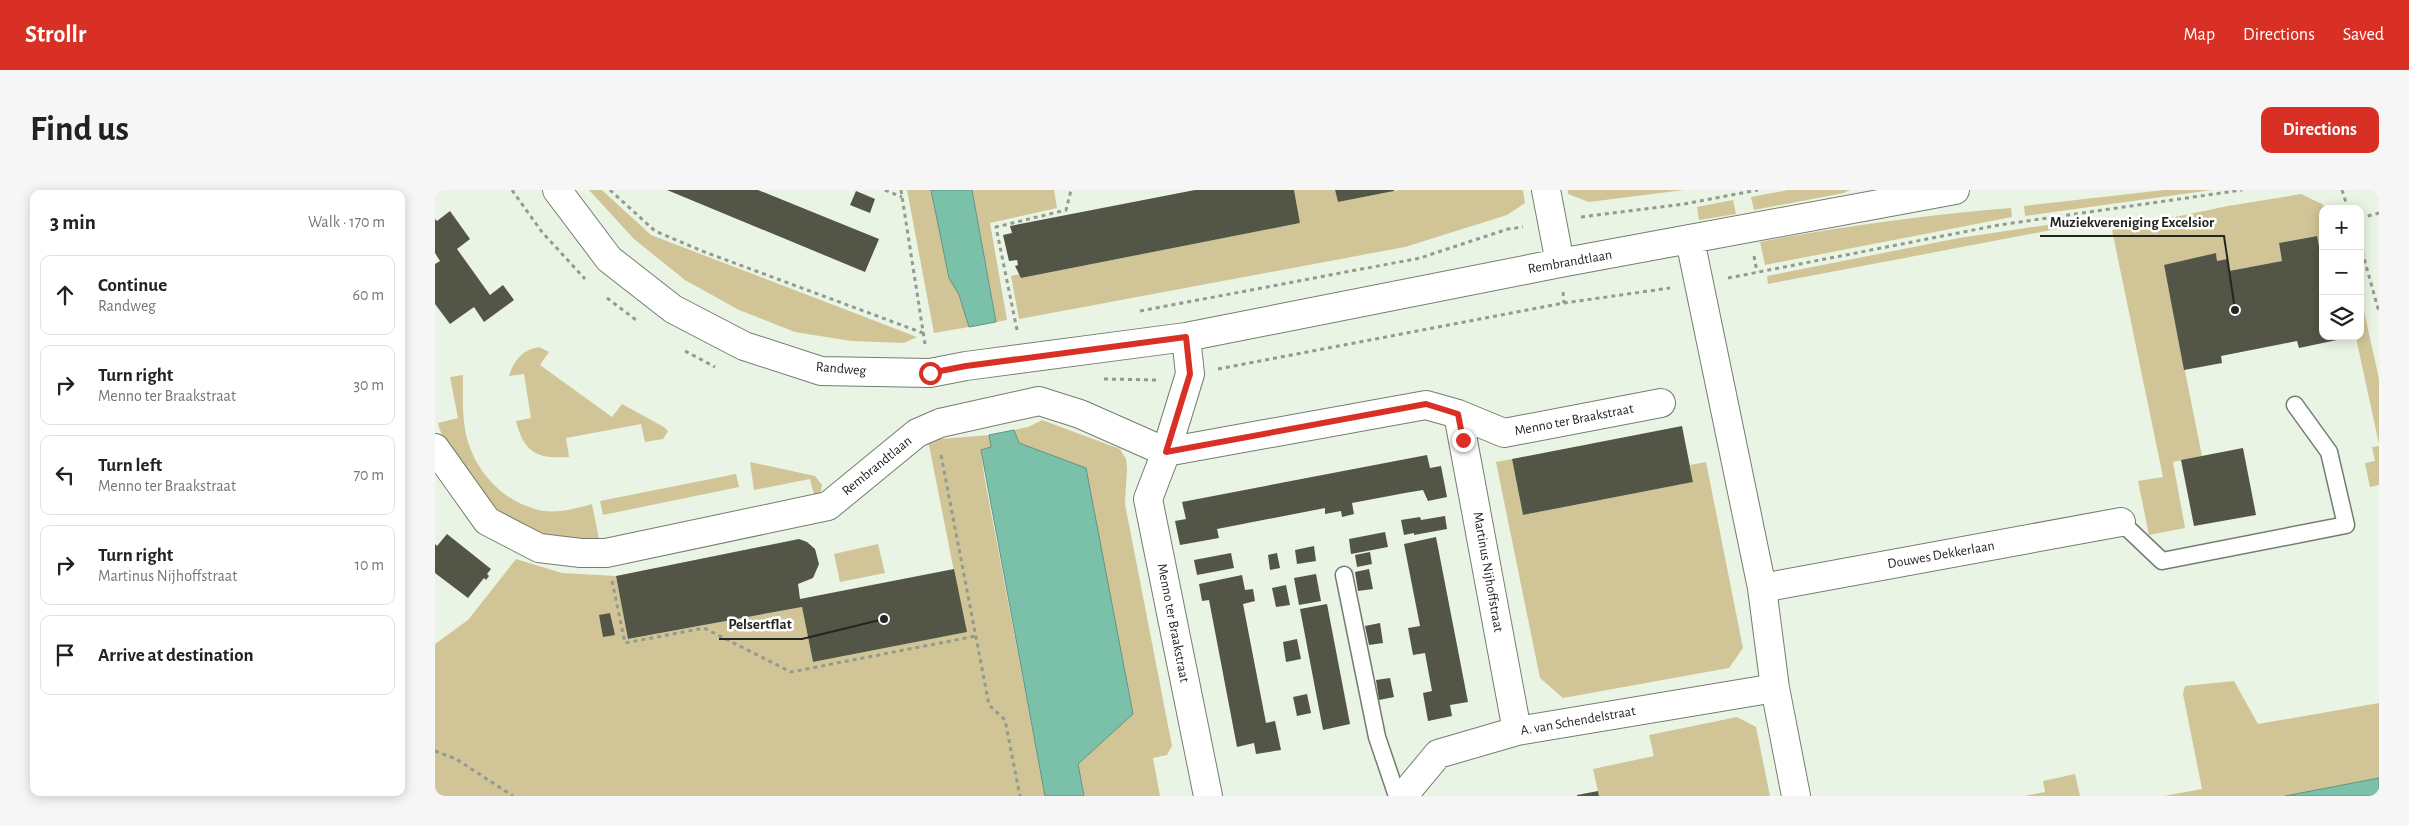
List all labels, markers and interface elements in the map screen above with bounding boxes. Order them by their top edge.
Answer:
text: Strollr [25,23,86,47]
text: Map [2184,26,2215,44]
text: Directions [2243,26,2315,44]
text: Saved [2343,26,2384,44]
button: Directions [2261,107,2379,153]
text: Find us [30,112,129,147]
map controls [2319,205,2364,340]
button: + [2319,205,2364,250]
callout: Muziekvereniging Excelsior [2040,206,2224,236]
text: 3 min [50,212,96,233]
text: Walk · 170 m [308,214,385,230]
text: Muziekvereniging Excelsior [2050,215,2215,230]
street label: Rembrandtlaan [1527,248,1613,276]
button: − [2319,250,2364,295]
text: Continue [98,276,167,295]
icon: ahead [51,281,79,309]
text: 60 m [353,287,384,303]
button: layers [2319,295,2364,340]
text: Randweg [98,298,156,314]
street label: Randweg [815,360,867,378]
route start [919,362,942,385]
text: Turn right [98,366,173,385]
icon: right [51,371,79,399]
text: 30 m [354,377,384,393]
text: Menno ter Braakstraat [98,388,236,404]
street label: Menno ter Braakstraat [1513,402,1635,438]
route end [1452,429,1475,452]
street label: Rembrandtlaan [840,434,914,498]
text: Turn left [98,456,162,475]
icon: left [51,461,79,489]
text: 70 m [353,467,384,483]
text: Menno ter Braakstraat [98,478,236,494]
street label: Martinus Nijhoffstraat [1471,511,1506,634]
street label: Douwes Dekkerlaan [1886,539,1996,571]
text: Turn right [98,546,173,565]
icon: right [51,551,79,579]
text: 10 m [355,557,384,573]
street label: Menno ter Braakstraat [1155,562,1191,684]
text: Martinus Nijhoffstraat [98,568,237,584]
callout: Pelsertflat [719,609,802,639]
text: Pelsertflat [728,617,792,632]
icon: arrive [51,641,79,669]
text: Arrive at destination [98,646,254,665]
street label: A. van Schendelstraat [1519,704,1637,738]

